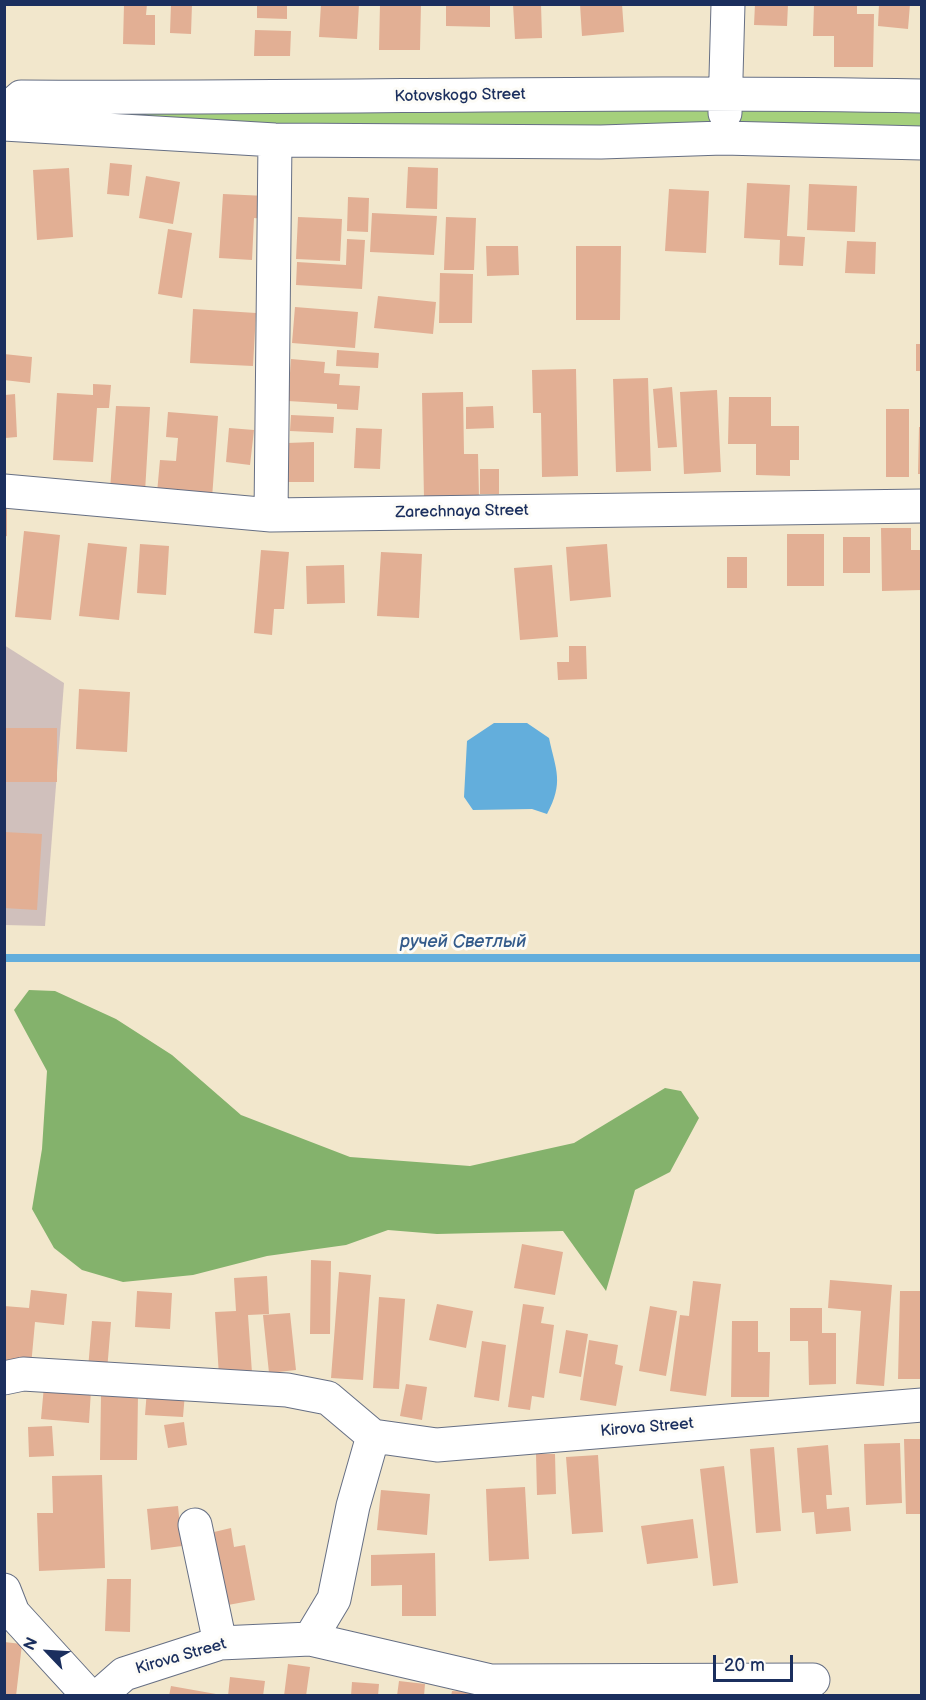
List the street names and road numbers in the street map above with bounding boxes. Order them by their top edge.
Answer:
street label: Kotovskogo Street [394,85,526,107]
street label: Zarechnaya Street [395,501,529,523]
street label: Kirova Street [600,1414,694,1442]
street label: Kirova Street [133,1635,229,1679]

